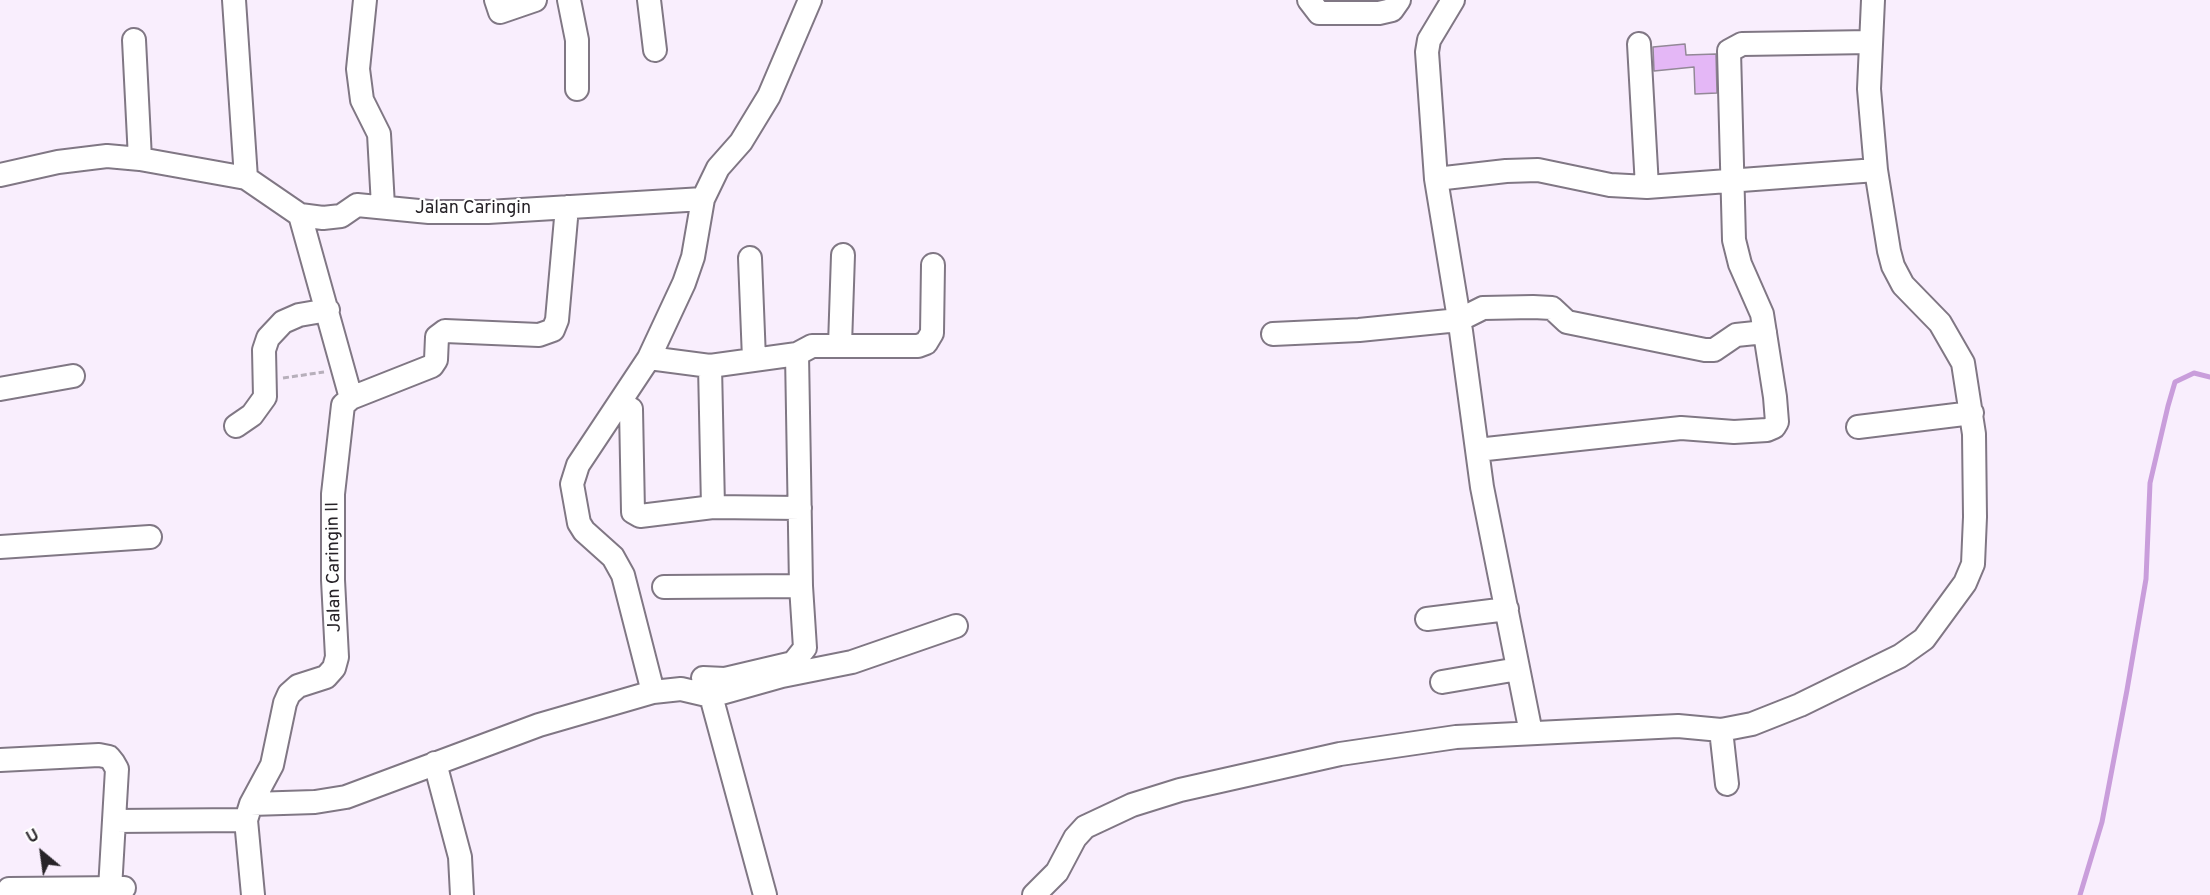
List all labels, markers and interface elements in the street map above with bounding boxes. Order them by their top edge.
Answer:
street label: Jalan Caringin [415,198,531,220]
street label: Jalan Caringin II [323,502,347,632]
north arrow [12,823,72,883]
text: U [23,826,43,849]

